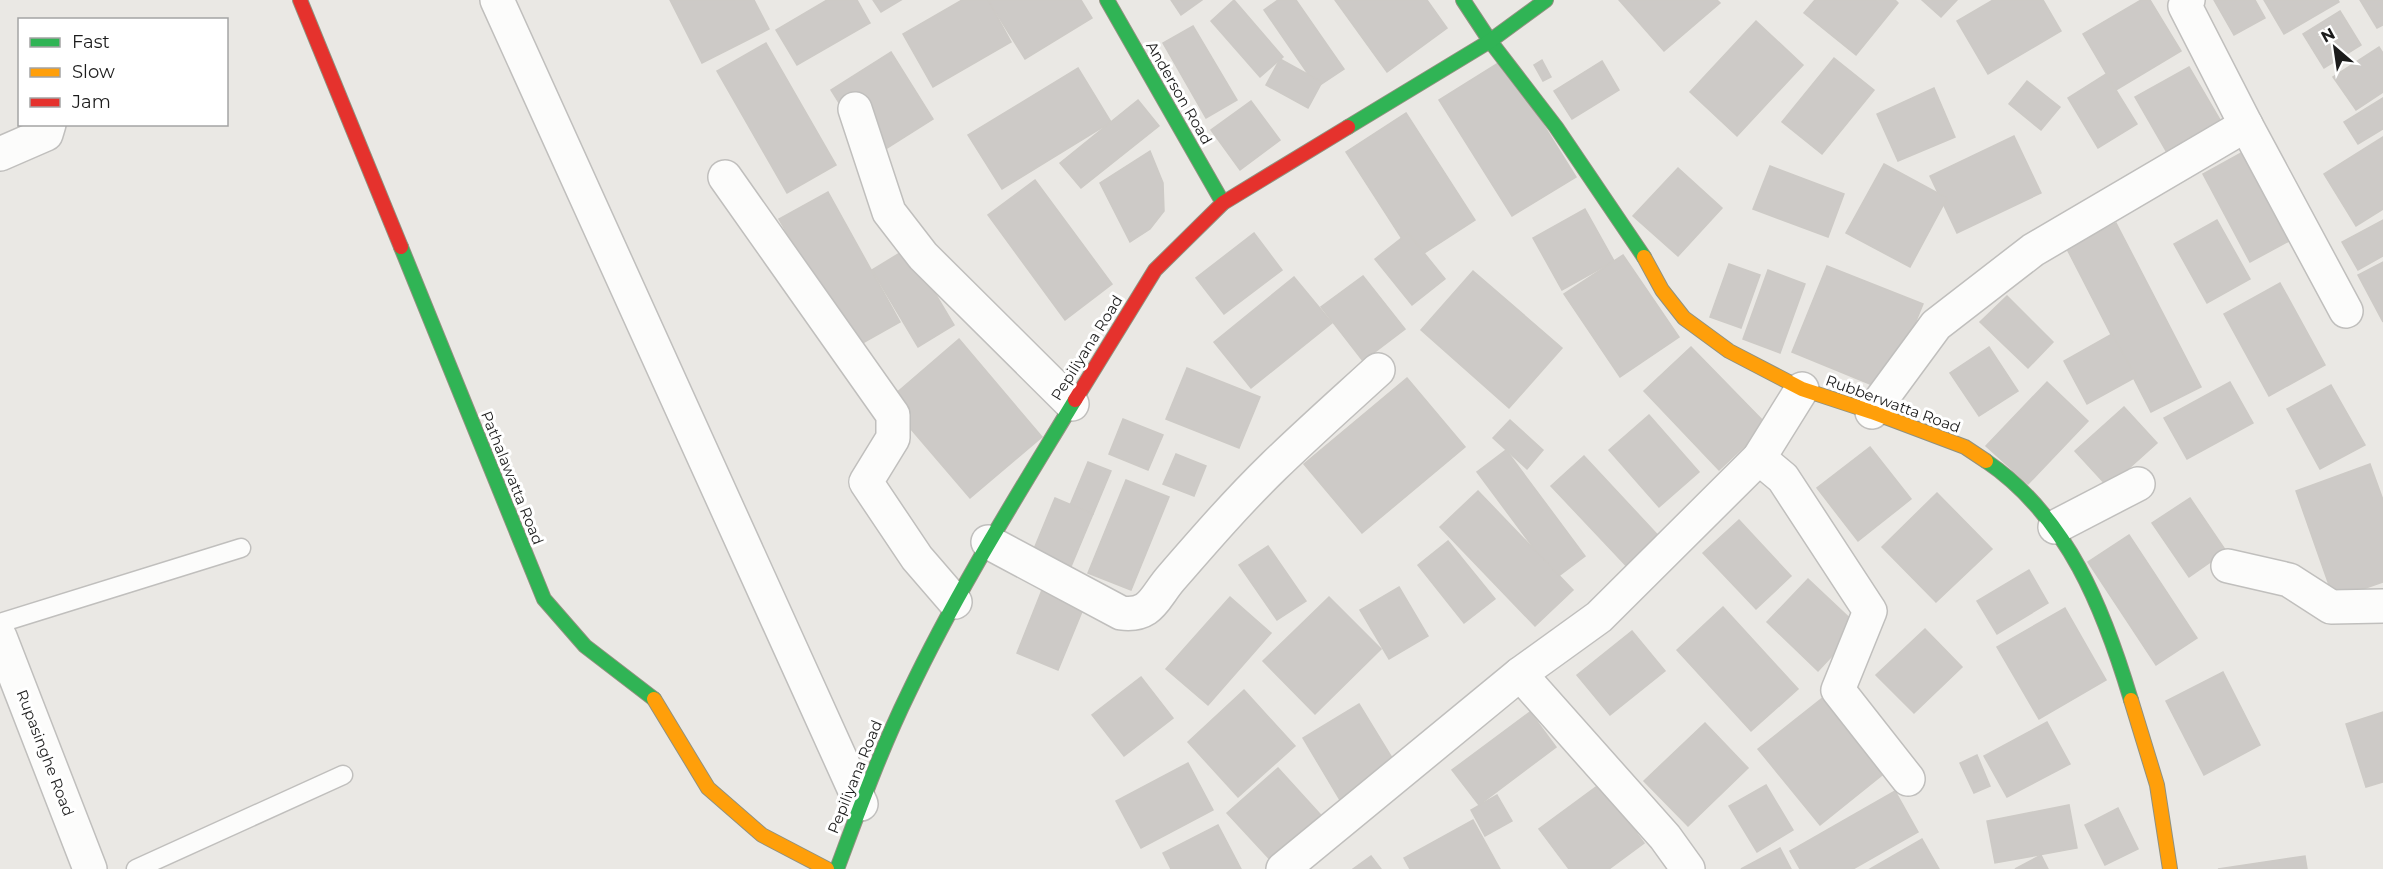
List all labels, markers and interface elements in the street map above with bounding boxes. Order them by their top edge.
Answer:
legend [18,18,228,126]
north arrow [2305,18,2365,78]
text: N [2318,24,2338,47]
text: Fast [72,31,110,53]
street label: Anderson Road [1142,38,1217,148]
text: Slow [72,61,115,83]
text: Jam [71,91,111,113]
street label: Pepiliyana Road [1047,292,1127,404]
street label: Rubberwatta Road [1823,370,1963,437]
street label: Pathalawatta Road [477,408,548,547]
street label: Rupasinghe Road [13,687,78,819]
street label: Pepiliyana Road [823,717,886,836]

